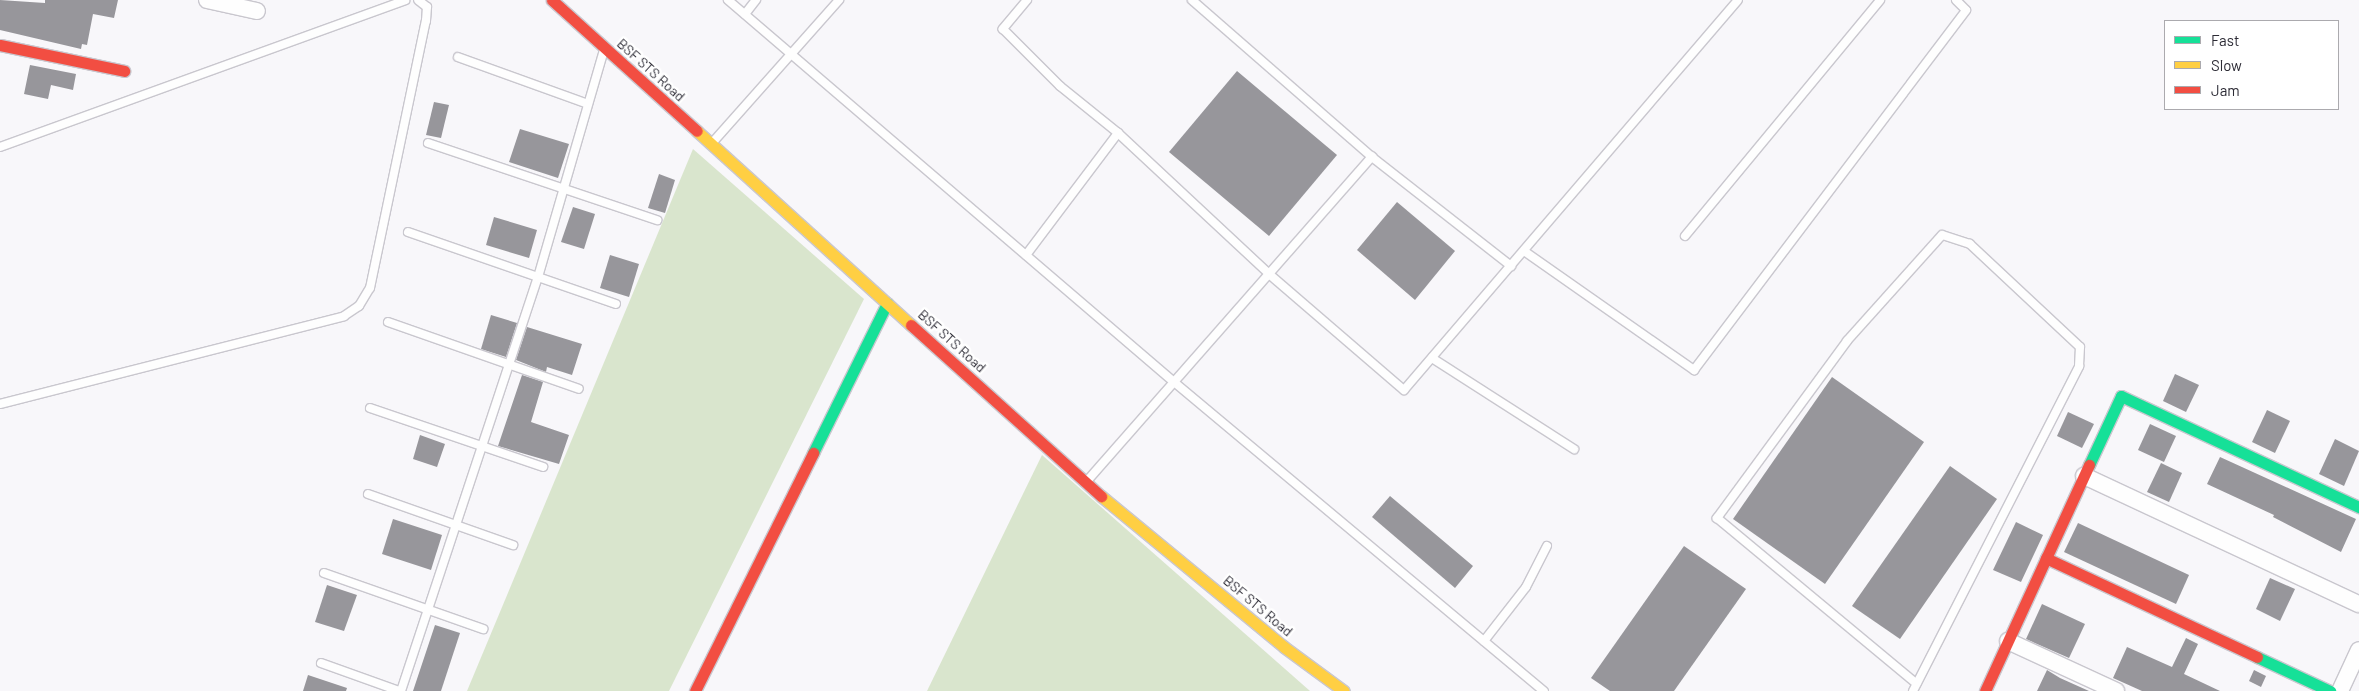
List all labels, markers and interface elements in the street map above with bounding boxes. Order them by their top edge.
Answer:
legend [2164,20,2339,110]
text: Fast [2211,31,2239,49]
street label: BSF STS Road [614,35,688,105]
text: Slow [2211,56,2242,74]
text: Jam [2211,81,2240,99]
street label: BSF STS Road [915,306,989,376]
street label: BSF STS Road [1220,572,1296,640]

